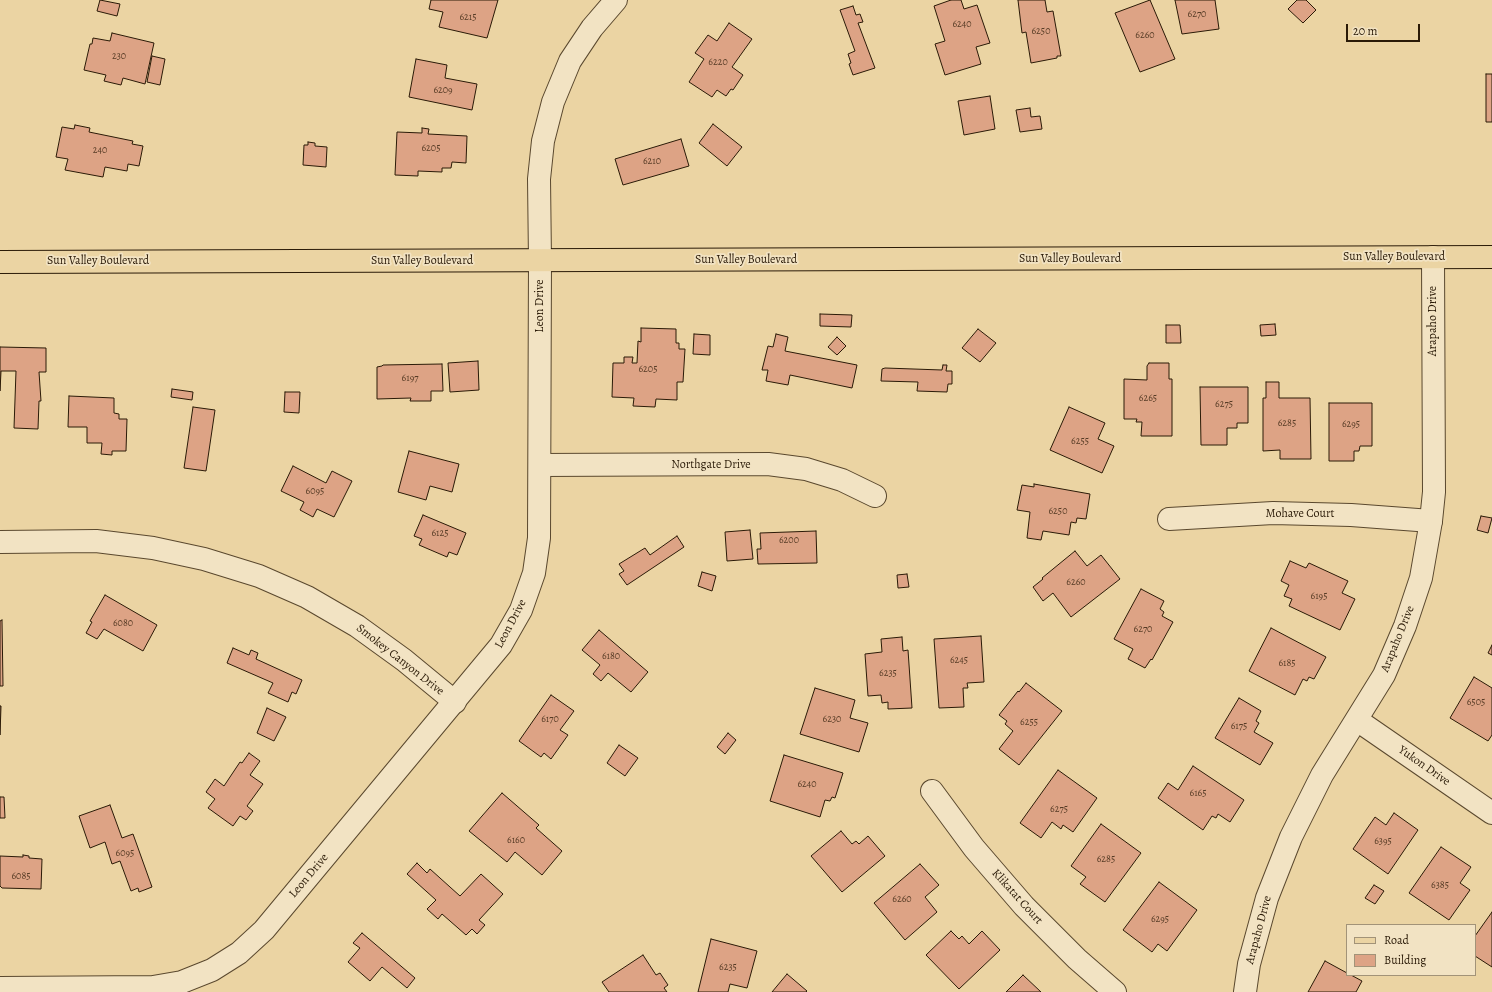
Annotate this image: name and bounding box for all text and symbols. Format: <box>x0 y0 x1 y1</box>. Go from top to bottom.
house number: 6270 <box>1188 9 1206 21</box>
house number: 6215 <box>459 12 477 24</box>
scale bar <box>1348 16 1422 42</box>
house number: 6240 <box>952 19 972 31</box>
text: 20 m <box>1353 23 1377 39</box>
house number: 6250 <box>1032 26 1050 38</box>
house number: 6260 <box>1135 30 1155 42</box>
house number: 230 <box>112 51 126 63</box>
house number: 6220 <box>708 57 728 69</box>
house number: 6209 <box>433 85 453 97</box>
house number: 6205 <box>422 143 440 155</box>
house number: 240 <box>93 145 107 157</box>
house number: 6210 <box>643 156 661 168</box>
street label: Sun Valley Boulevard <box>1343 250 1445 264</box>
street label: Sun Valley Boulevard <box>1019 252 1121 266</box>
street label: Sun Valley Boulevard <box>695 253 797 267</box>
street label: Sun Valley Boulevard <box>47 254 149 268</box>
street label: Sun Valley Boulevard <box>371 254 473 268</box>
street label: Leon Drive <box>533 279 547 333</box>
street label: Arapaho Drive <box>1426 286 1440 356</box>
house number: 6205 <box>639 364 657 376</box>
house number: 6197 <box>402 373 418 385</box>
house number: 6265 <box>1139 393 1157 405</box>
house number: 6275 <box>1215 399 1233 411</box>
house number: 6285 <box>1278 418 1296 430</box>
house number: 6295 <box>1342 419 1360 431</box>
house number: 6255 <box>1071 436 1089 448</box>
street label: Northgate Drive <box>671 458 751 472</box>
house number: 6095 <box>306 486 324 498</box>
house number: 6250 <box>1049 506 1067 518</box>
street label: Mohave Court <box>1266 507 1334 521</box>
house number: 6125 <box>431 528 449 540</box>
house number: 6200 <box>779 535 799 547</box>
house number: 6260 <box>1066 577 1086 589</box>
house number: 6195 <box>1311 591 1327 603</box>
street label: Leon Drive <box>492 597 530 651</box>
street label: Arapaho Drive <box>1378 604 1418 674</box>
house number: 6080 <box>113 618 133 630</box>
street label: Smokey Canyon Drive <box>353 621 447 699</box>
house number: 6270 <box>1134 624 1152 636</box>
house number: 6180 <box>602 651 620 663</box>
house number: 6245 <box>950 655 968 667</box>
house number: 6185 <box>1278 658 1296 670</box>
house number: 6235 <box>879 668 897 680</box>
house number: 6505 <box>1467 697 1485 709</box>
house number: 6170 <box>541 714 559 726</box>
house number: 6230 <box>823 714 841 726</box>
house number: 6255 <box>1020 717 1038 729</box>
house number: 6175 <box>1231 721 1247 733</box>
street label: Yukon Drive <box>1395 743 1453 789</box>
house number: 6240 <box>797 779 817 791</box>
house number: 6165 <box>1190 788 1206 800</box>
house number: 6275 <box>1050 804 1068 816</box>
house number: 6160 <box>507 835 525 847</box>
house number: 6395 <box>1374 836 1392 848</box>
house number: 6095 <box>116 848 134 860</box>
street label: Leon Drive <box>286 851 332 901</box>
house number: 6285 <box>1097 854 1115 866</box>
street label: Klikatat Court <box>988 866 1046 928</box>
house number: 6085 <box>11 871 31 883</box>
house number: 6385 <box>1431 880 1449 892</box>
house number: 6260 <box>892 894 912 906</box>
street label: Arapaho Drive <box>1243 894 1275 966</box>
house number: 6295 <box>1151 914 1169 926</box>
legend <box>1346 924 1476 976</box>
text: Road <box>1384 932 1409 948</box>
text: Building <box>1384 952 1426 968</box>
house number: 6235 <box>719 962 737 974</box>

